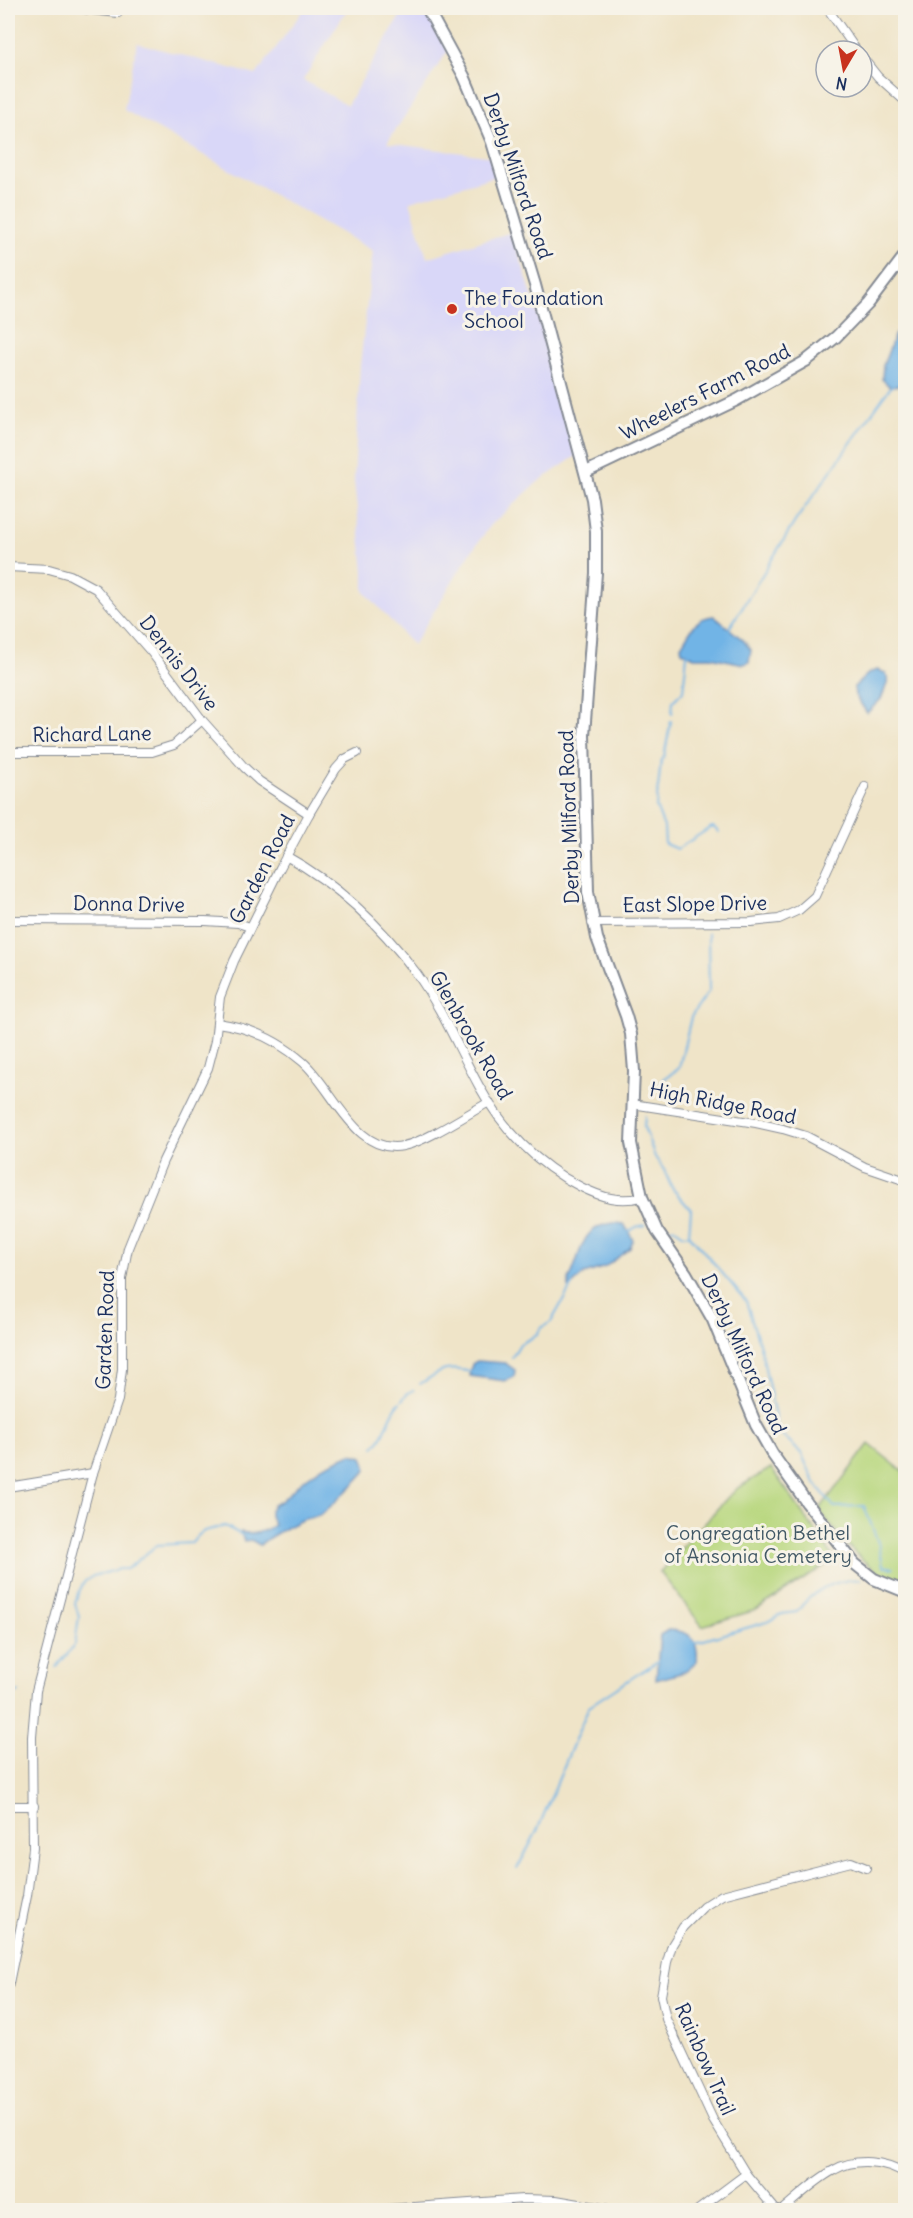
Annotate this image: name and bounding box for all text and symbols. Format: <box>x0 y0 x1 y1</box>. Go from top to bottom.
north arrow <box>814 39 874 99</box>
text: N <box>834 73 849 95</box>
street label: Derby Milford Road <box>478 89 559 263</box>
place label: The Foundation School <box>464 285 604 333</box>
marker: The Foundation School <box>445 302 459 316</box>
street label: Wheelers Farm Road <box>615 338 794 445</box>
street label: Dennis Drive <box>135 610 224 715</box>
street label: Richard Lane <box>32 720 152 747</box>
street label: Derby Milford Road <box>553 729 584 905</box>
street label: Garden Road <box>223 810 300 928</box>
street label: Donna Drive <box>73 890 185 917</box>
street label: East Slope Drive <box>623 890 767 917</box>
street label: Glenbrook Road <box>424 966 519 1104</box>
street label: High Ridge Road <box>648 1076 799 1129</box>
street label: Garden Road <box>90 1270 119 1390</box>
street label: Derby Milford Road <box>696 1270 793 1438</box>
park label: Congregation Bethel of Ansonia Cemetery <box>664 1520 852 1568</box>
street label: Rainbow Trail <box>670 1999 741 2119</box>

